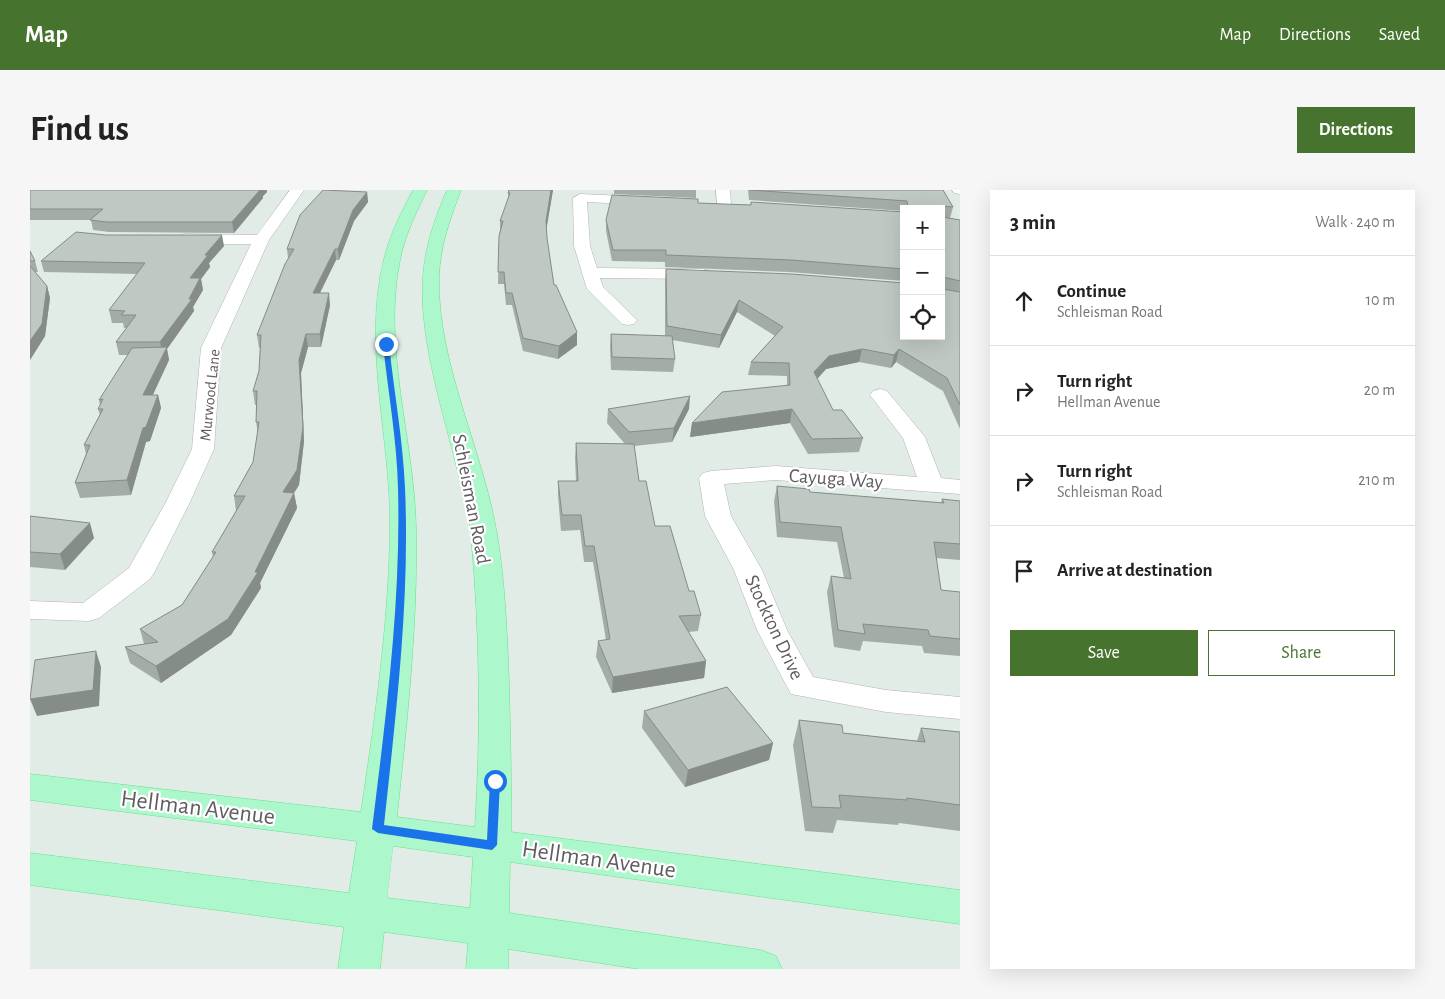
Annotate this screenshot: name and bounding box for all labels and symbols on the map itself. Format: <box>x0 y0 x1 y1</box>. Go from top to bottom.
route end <box>375 333 398 356</box>
street label: Murwood Lane <box>197 348 223 442</box>
street label: Schleisman Road <box>449 433 493 566</box>
street label: Cayuga Way <box>788 466 884 492</box>
street label: Stockton Drive <box>741 572 807 683</box>
route start <box>484 770 507 793</box>
street label: Hellman Avenue <box>119 787 276 829</box>
street label: Hellman Avenue <box>520 837 677 883</box>

